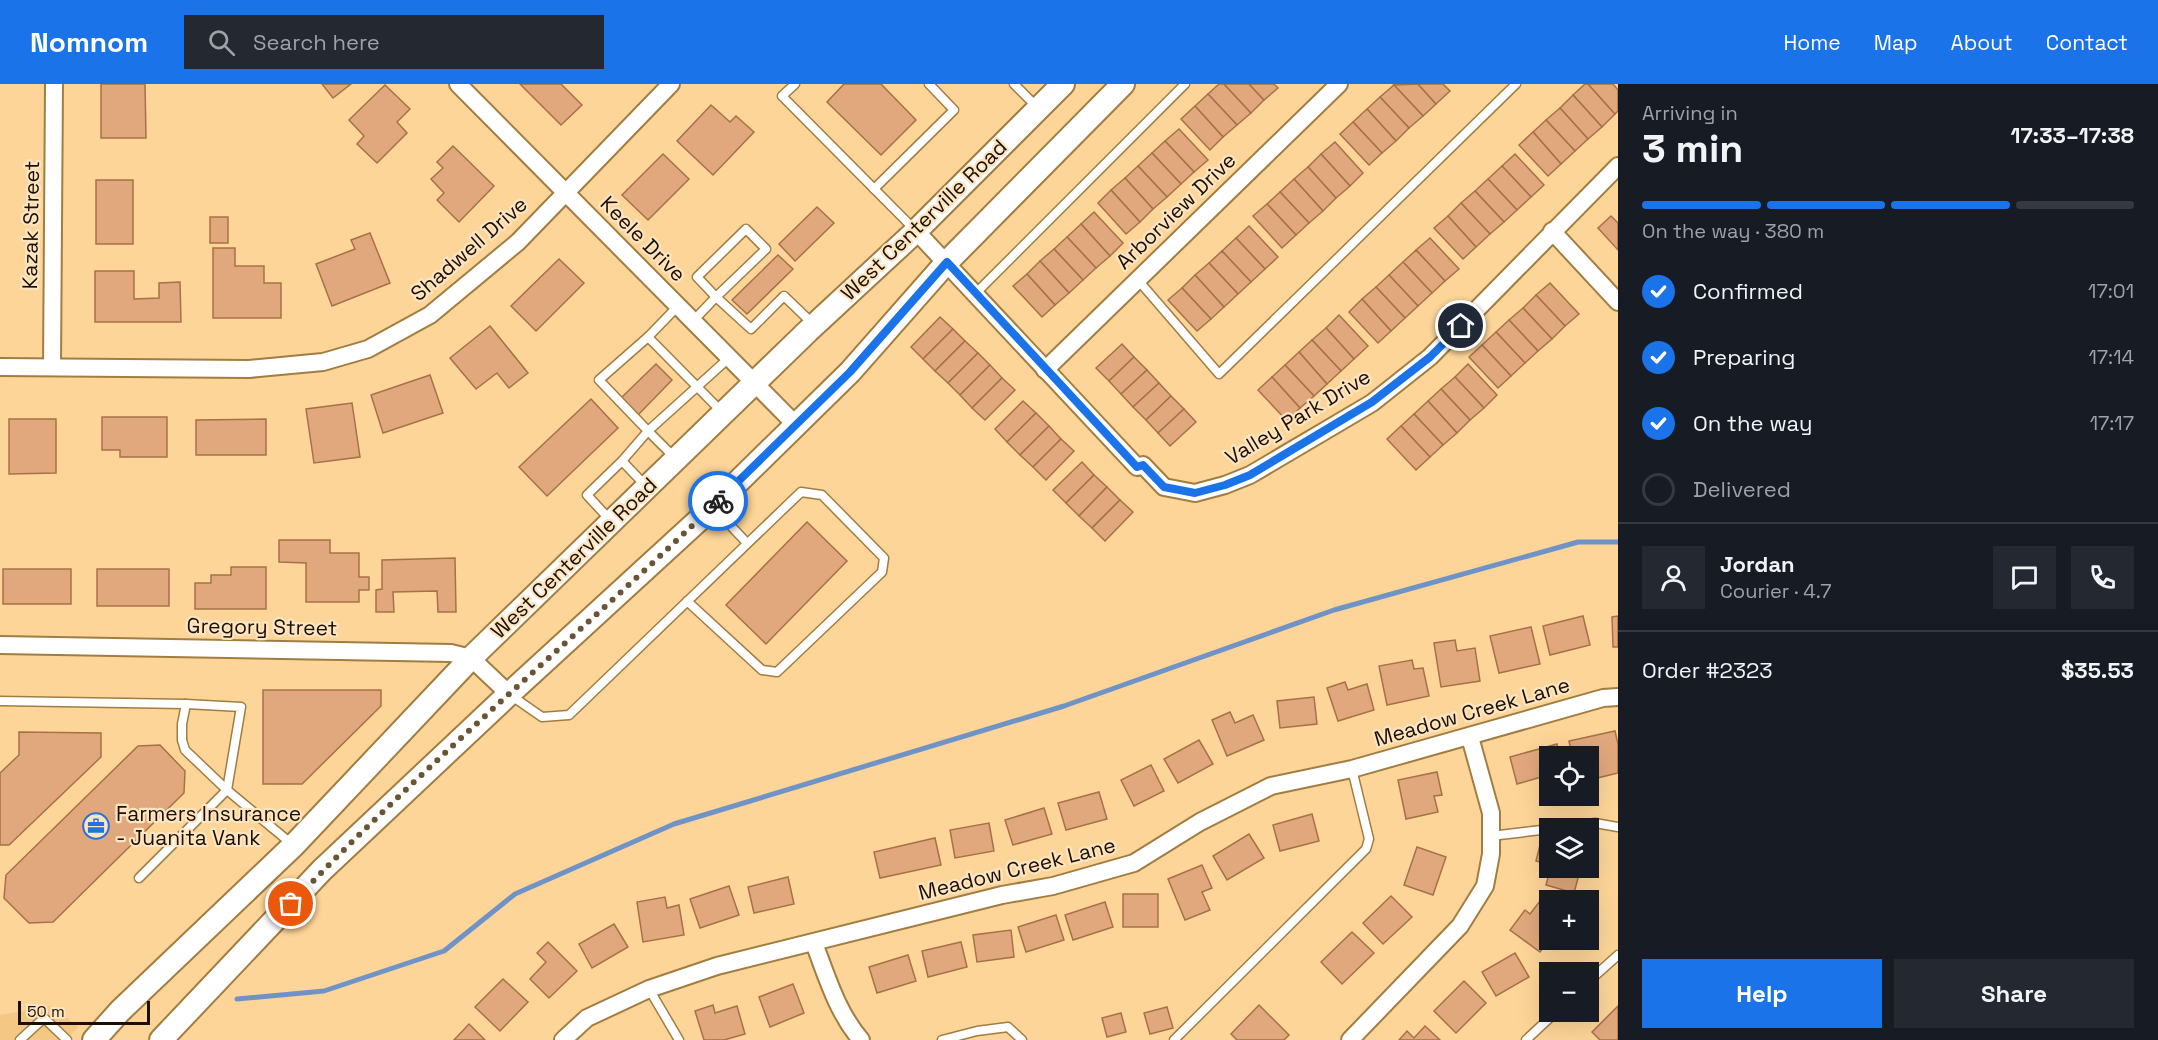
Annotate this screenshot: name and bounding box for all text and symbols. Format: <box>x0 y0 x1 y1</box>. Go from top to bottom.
search box <box>184 15 604 69</box>
text: Nomnom <box>30 24 148 60</box>
icon: search <box>205 26 238 59</box>
text: Search here <box>253 28 380 56</box>
text: Home <box>1783 29 1841 56</box>
text: Map <box>1874 29 1918 56</box>
text: About <box>1951 29 2013 56</box>
text: Contact <box>2046 29 2128 56</box>
text: Arriving in <box>1642 100 1738 126</box>
text: 17:33–17:38 <box>2010 121 2134 149</box>
text: 3 min <box>1642 124 1743 173</box>
street label: West Centerville Road <box>835 133 1012 306</box>
street label: Arborview Drive <box>1110 146 1241 275</box>
street label: Kazak Street <box>16 160 45 290</box>
street label: Keele Drive <box>595 190 692 287</box>
street label: Shadwell Drive <box>405 191 533 307</box>
text: On the way · 380 m <box>1642 218 1824 244</box>
icon: check <box>1642 275 1675 308</box>
text: Confirmed <box>1693 277 1803 305</box>
text: 17:01 <box>2088 278 2134 304</box>
pin <box>1435 300 1486 351</box>
icon: home <box>1444 309 1477 342</box>
icon: check <box>1642 341 1675 374</box>
text: Preparing <box>1693 343 1795 371</box>
text: 17:14 <box>2088 344 2134 370</box>
street label: Valley Park Drive <box>1220 363 1375 471</box>
icon: check <box>1642 407 1675 440</box>
text: On the way <box>1693 409 1812 437</box>
text: 17:17 <box>2090 410 2134 436</box>
street label: West Centerville Road <box>485 471 662 644</box>
courier <box>688 471 748 531</box>
text: Delivered <box>1693 475 1791 503</box>
icon: bike <box>702 485 735 518</box>
button: person <box>1642 546 1705 609</box>
button: chat <box>1993 546 2056 609</box>
button: phone <box>2071 546 2134 609</box>
text: Jordan <box>1720 550 1795 578</box>
text: Courier · 4.7 <box>1720 578 1831 604</box>
street label: Gregory Street <box>186 612 338 641</box>
text: Order #2323 <box>1642 656 1773 684</box>
text: $35.53 <box>2061 656 2134 684</box>
street label: Meadow Creek Lane <box>1371 671 1573 752</box>
map controls <box>1539 746 1599 1022</box>
button: locate <box>1539 746 1599 806</box>
place label: Farmers Insurance - Juanita Vank <box>116 800 301 851</box>
office icon: Farmers Insurance - Juanita Vank <box>81 811 111 841</box>
button: layers <box>1539 818 1599 878</box>
street label: Meadow Creek Lane <box>915 831 1118 906</box>
pin <box>265 878 316 929</box>
icon: bag <box>274 887 307 920</box>
button: + <box>1539 890 1599 950</box>
button: Help <box>1642 959 1882 1028</box>
button: Share <box>1894 959 2134 1028</box>
button: − <box>1539 962 1599 1022</box>
scale bar <box>18 998 150 1026</box>
text: 50 m <box>27 1001 65 1022</box>

